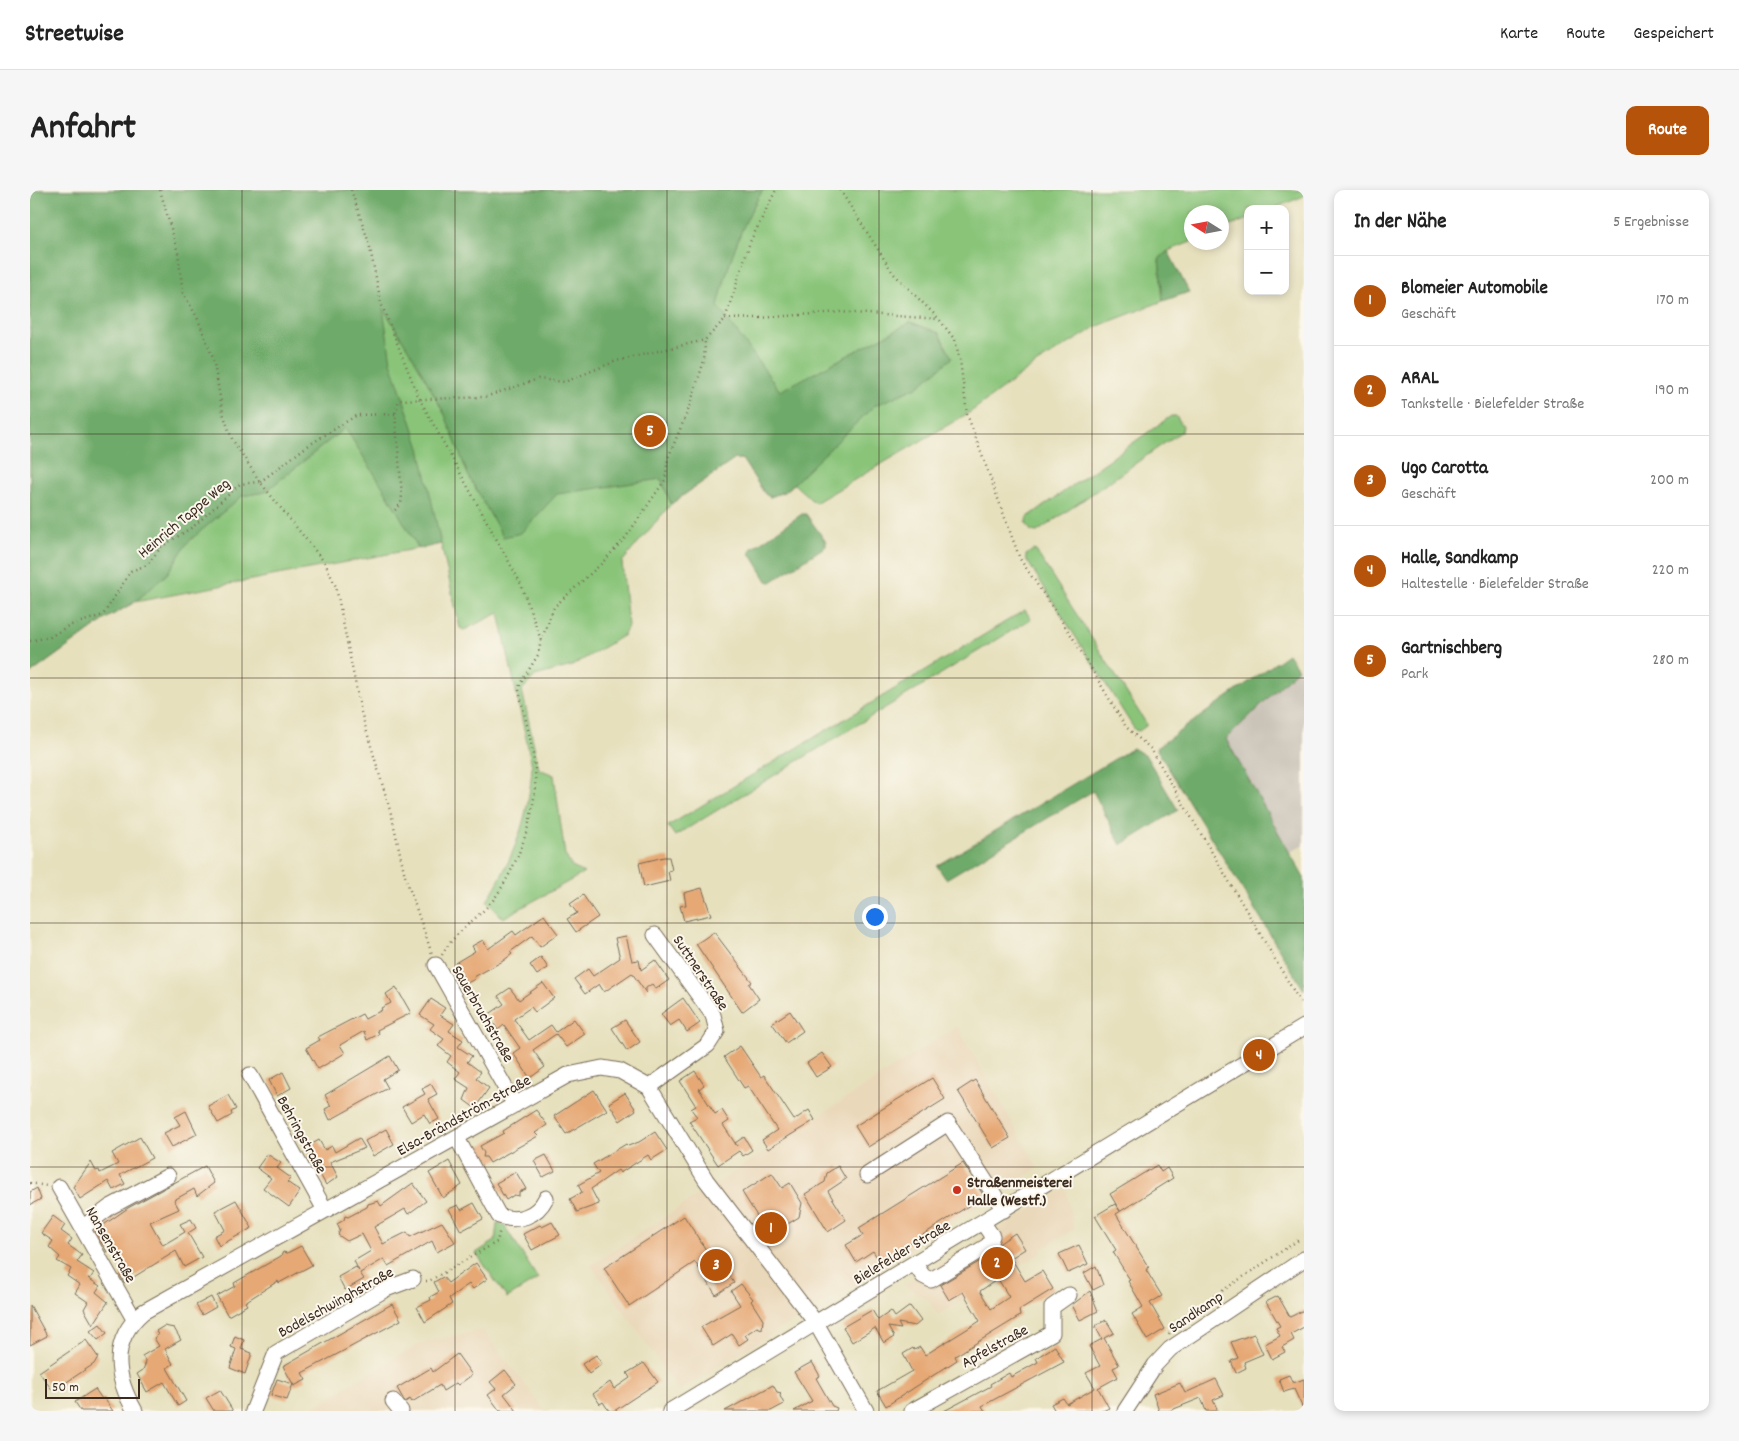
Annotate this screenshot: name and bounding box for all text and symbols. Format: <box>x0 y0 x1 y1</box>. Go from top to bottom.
text: Streetwise <box>25 18 124 52</box>
text: Karte <box>1500 22 1538 47</box>
text: Route <box>1566 22 1605 47</box>
text: Gespeichert <box>1633 22 1714 47</box>
text: Anfahrt <box>30 105 136 155</box>
button: Route <box>1626 106 1709 155</box>
north arrow <box>1184 205 1229 250</box>
map controls <box>1244 205 1289 295</box>
button: + <box>1244 205 1289 250</box>
text: In der Nähe <box>1354 208 1446 238</box>
text: 5 Ergebnisse <box>1613 211 1689 234</box>
button: − <box>1244 250 1289 295</box>
text: Blomeier Automobile <box>1401 276 1548 303</box>
text: 1 <box>1368 289 1372 312</box>
text: 170 m <box>1656 289 1689 312</box>
text: Geschäft <box>1401 303 1456 326</box>
text: ARAL <box>1401 366 1439 393</box>
text: 2 <box>1367 379 1374 402</box>
text: 190 m <box>1655 379 1689 402</box>
text: Tankstelle · Bielefelder Straße <box>1401 393 1584 416</box>
pin: 5 <box>634 412 666 450</box>
text: Ugo Carotta <box>1401 456 1488 483</box>
text: 3 <box>1366 469 1374 492</box>
text: 200 m <box>1650 469 1689 492</box>
street label: Heinrich Tappe Weg <box>133 473 236 565</box>
text: Geschäft <box>1401 483 1456 506</box>
text: Halle, Sandkamp <box>1401 546 1519 573</box>
text: 4 <box>1367 559 1373 582</box>
text: 220 m <box>1652 559 1689 582</box>
text: Haltestelle · Bielefelder Straße <box>1401 573 1589 596</box>
text: Gartnischberg <box>1401 636 1502 663</box>
text: 5 <box>1366 649 1374 672</box>
text: 280 m <box>1652 649 1689 672</box>
text: Park <box>1401 663 1428 686</box>
your location <box>862 904 888 930</box>
street label: Suttnerstraße <box>666 931 734 1016</box>
street label: Sauerbruchstraße <box>445 961 519 1067</box>
pin: 4 <box>1243 1036 1275 1074</box>
street label: Elsa-Brändström-Straße <box>393 1070 536 1163</box>
street label: Behringstraße <box>270 1092 332 1178</box>
place label: Straßenmeisterei Halle (Westf.) <box>967 1172 1072 1213</box>
marker: Straßenmeisterei Halle (Westf.) <box>951 1184 963 1196</box>
street label: Nansenstraße <box>79 1203 141 1288</box>
pin: 1 <box>755 1209 787 1247</box>
street label: Bielefelder Straße <box>849 1215 955 1291</box>
pin: 2 <box>981 1244 1013 1282</box>
pin: 3 <box>700 1246 732 1284</box>
street label: Bodelschwinghstraße <box>274 1262 398 1345</box>
street label: Sandkamp <box>1164 1286 1228 1340</box>
street label: Apfelstraße <box>958 1319 1033 1375</box>
scale bar <box>45 1376 140 1399</box>
text: 50 m <box>52 1378 79 1398</box>

